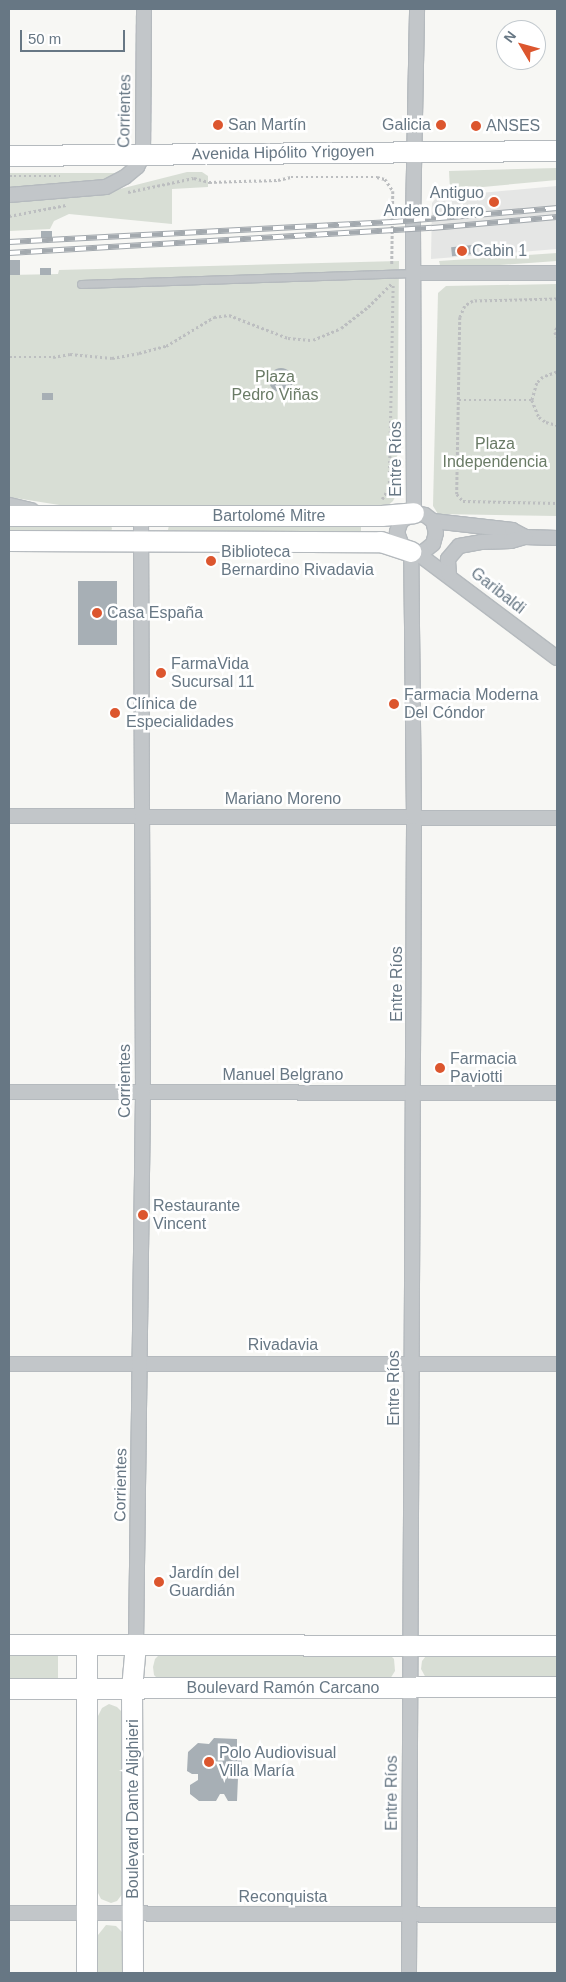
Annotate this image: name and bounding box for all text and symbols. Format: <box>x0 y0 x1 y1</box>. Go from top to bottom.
scale bar <box>22 20 128 52</box>
north arrow <box>496 20 546 70</box>
text: N <box>500 28 519 45</box>
text: 50 m <box>28 30 61 47</box>
street label: Corrientes <box>115 74 135 148</box>
place label: San Martín <box>228 115 306 135</box>
place label: Galicia <box>382 115 431 135</box>
place label: ANSES <box>486 116 540 136</box>
marker: San Martín <box>212 119 224 131</box>
marker: Galicia <box>435 119 447 131</box>
marker: ANSES <box>470 120 482 132</box>
street label: Avenida Hipólito Yrigoyen <box>191 142 375 164</box>
place label: Antiguo Anden Obrero <box>383 183 484 221</box>
marker: Antiguo Anden Obrero <box>488 196 500 208</box>
place label: Cabin 1 <box>472 241 527 261</box>
marker: Cabin 1 <box>456 245 468 257</box>
park label: Plaza Pedro Viñas <box>232 367 318 405</box>
street label: Entre Ríos <box>386 421 406 497</box>
park label: Plaza Independencia <box>443 434 547 472</box>
street label: Bartolomé Mitre <box>213 506 325 526</box>
place label: Biblioteca Bernardino Rivadavia <box>221 542 374 580</box>
marker: Biblioteca Bernardino Rivadavia <box>205 555 217 567</box>
street label: Garibaldi <box>467 564 529 618</box>
place label: Casa España <box>107 603 203 623</box>
marker: Casa España <box>91 607 103 619</box>
place label: FarmaVida Sucursal 11 <box>171 654 254 692</box>
marker: FarmaVida Sucursal 11 <box>155 667 167 679</box>
place label: Farmacia Moderna Del Cóndor <box>404 685 538 723</box>
place label: Clínica de Especialidades <box>126 694 234 732</box>
marker: Farmacia Moderna Del Cóndor <box>388 698 400 710</box>
marker: Clínica de Especialidades <box>108 706 122 720</box>
street label: Mariano Moreno <box>225 789 341 809</box>
street label: Entre Ríos <box>387 946 407 1022</box>
street label: Corrientes <box>115 1044 135 1118</box>
place label: Farmacia Paviotti <box>450 1049 517 1087</box>
marker: Farmacia Paviotti <box>434 1062 446 1074</box>
street label: Manuel Belgrano <box>223 1065 343 1085</box>
place label: Restaurante Vincent <box>153 1196 240 1234</box>
marker: Restaurante Vincent <box>137 1209 149 1221</box>
street label: Rivadavia <box>248 1335 318 1355</box>
street label: Entre Ríos <box>384 1350 404 1426</box>
street label: Corrientes <box>111 1448 131 1522</box>
place label: Jardín del Guardián <box>169 1563 239 1601</box>
marker: Jardín del Guardián <box>153 1576 165 1588</box>
street label: Boulevard Ramón Carcano <box>187 1678 379 1698</box>
street label: Boulevard Dante Alighieri <box>123 1719 143 1899</box>
place label: Polo Audiovisual Villa María <box>219 1743 337 1781</box>
street label: Entre Ríos <box>382 1755 402 1831</box>
marker: Polo Audiovisual Villa María <box>203 1756 215 1768</box>
street label: Reconquista <box>239 1887 327 1907</box>

